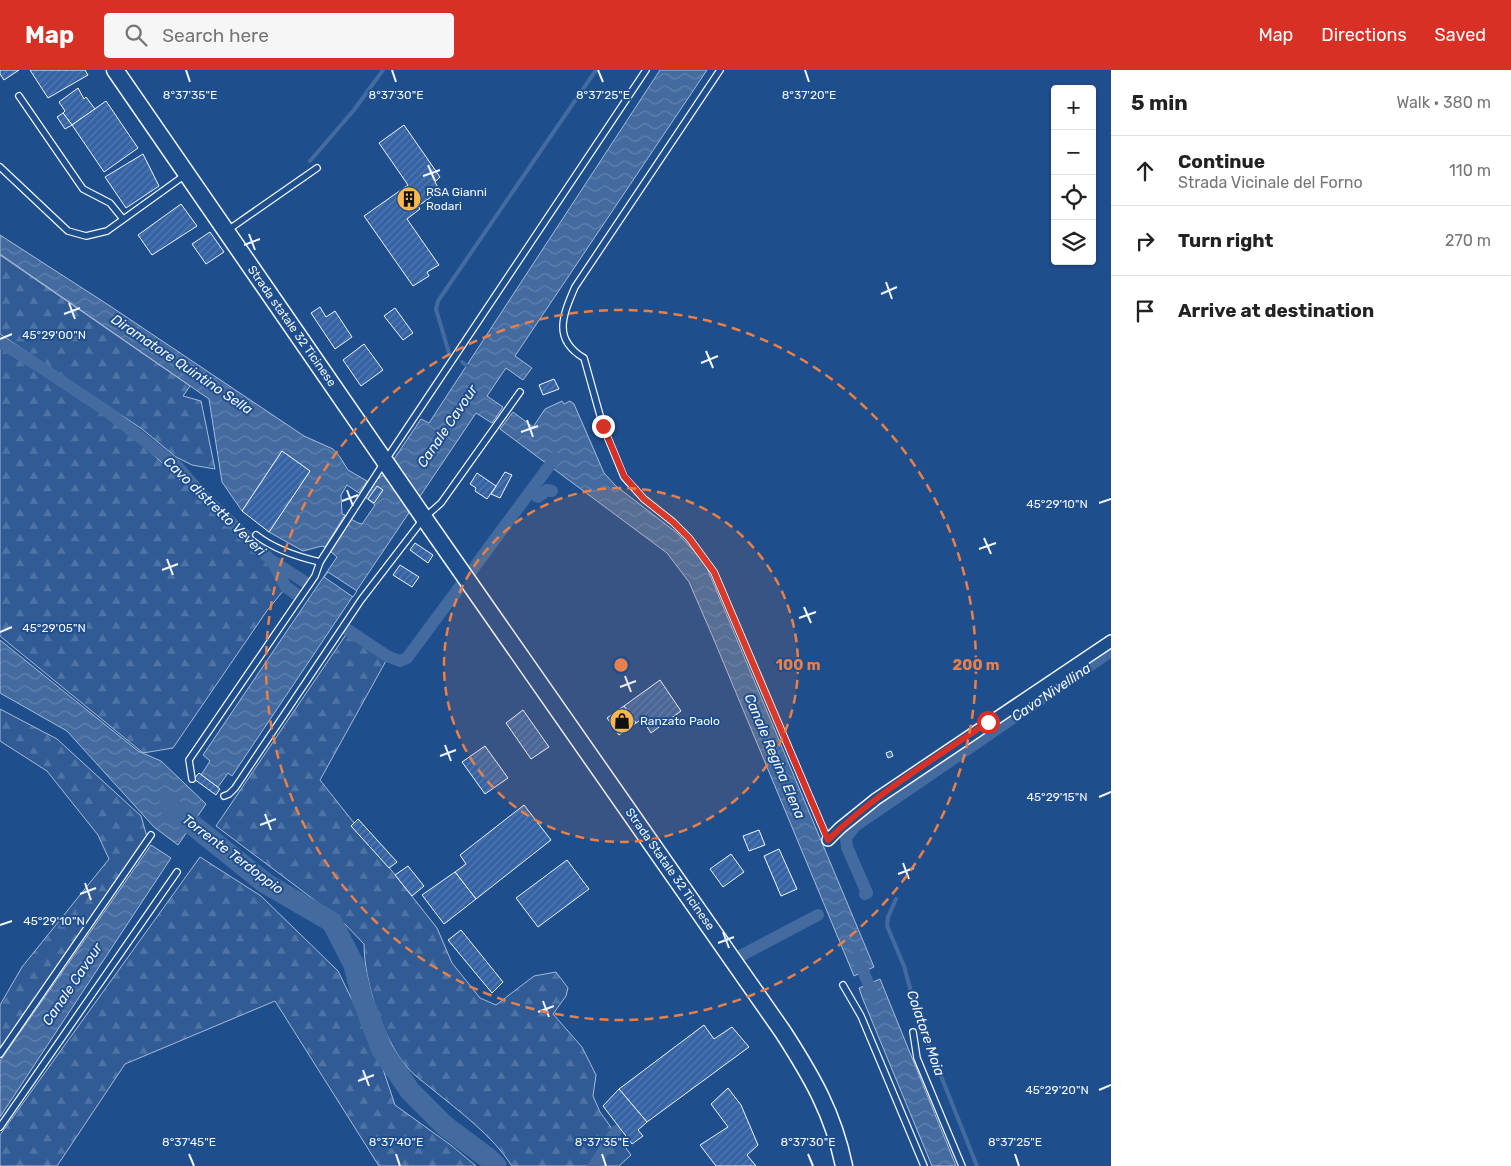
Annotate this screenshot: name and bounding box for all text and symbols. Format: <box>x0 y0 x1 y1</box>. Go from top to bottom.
search box <box>104 13 454 58</box>
text: Map <box>25 21 74 49</box>
icon: search <box>122 21 150 49</box>
text: Search here <box>162 24 269 47</box>
text: Map <box>1258 24 1293 46</box>
text: Directions <box>1321 24 1407 46</box>
text: Saved <box>1435 24 1486 46</box>
map controls <box>1051 85 1096 265</box>
button: + <box>1051 85 1096 130</box>
text: 8°37'35"E <box>163 88 217 102</box>
text: 8°37'30"E <box>369 88 423 102</box>
text: 8°37'25"E <box>576 88 630 102</box>
text: 8°37'20"E <box>782 88 836 102</box>
text: 5 min <box>1131 90 1188 115</box>
text: Walk · 380 m <box>1397 93 1491 112</box>
button: − <box>1051 130 1096 175</box>
text: Continue <box>1178 150 1265 173</box>
icon: ahead <box>1131 157 1159 185</box>
text: 110 m <box>1449 161 1491 180</box>
text: Strada Vicinale del Forno <box>1178 173 1363 192</box>
button: locate <box>1051 175 1096 220</box>
place label: RSA Gianni Rodari <box>426 185 487 213</box>
building icon: RSA Gianni Rodari <box>396 186 422 212</box>
button: layers <box>1051 220 1096 265</box>
icon: right <box>1131 227 1159 255</box>
text: Turn right <box>1178 229 1273 252</box>
text: 270 m <box>1445 231 1491 250</box>
street label: Strada statale 32 Ticinese <box>245 263 339 389</box>
icon: arrive <box>1131 297 1159 325</box>
text: Arrive at destination <box>1178 299 1374 322</box>
water label: Diramatore Quintino Sella <box>108 311 256 418</box>
text: 45°29'00"N <box>22 328 86 342</box>
water label: Canale Cavour <box>414 381 482 471</box>
route end <box>592 415 615 438</box>
water label: Cavo distretto Veveri <box>160 453 270 560</box>
text: 45°29'10"N <box>1026 497 1088 511</box>
text: 45°29'05"N <box>22 621 86 635</box>
centre of rings <box>612 656 630 674</box>
text: 100 m <box>776 656 820 674</box>
text: 200 m <box>952 656 1000 674</box>
water label: Cavo Nivellina <box>1008 660 1094 725</box>
water label: Canale Regina Elena <box>741 691 809 821</box>
shop icon: Ranzato Paolo <box>609 708 635 734</box>
route start <box>977 711 1000 734</box>
place label: Ranzato Paolo <box>640 714 720 728</box>
text: 45°29'15"N <box>1026 790 1088 804</box>
street label: Strada Statale 32 Ticinese <box>622 805 718 933</box>
water label: Torrente Terdoppio <box>179 811 287 898</box>
text: 45°29'10"N <box>23 914 85 928</box>
water label: Canale Cavour <box>39 939 107 1029</box>
water label: Colatore Moia <box>903 988 948 1078</box>
text: 45°29'20"N <box>1025 1083 1089 1097</box>
text: 8°37'45"E <box>162 1135 216 1149</box>
text: 8°37'40"E <box>369 1135 423 1149</box>
text: 8°37'35"E <box>575 1135 629 1149</box>
text: 8°37'30"E <box>781 1135 835 1149</box>
text: 8°37'25"E <box>988 1135 1042 1149</box>

